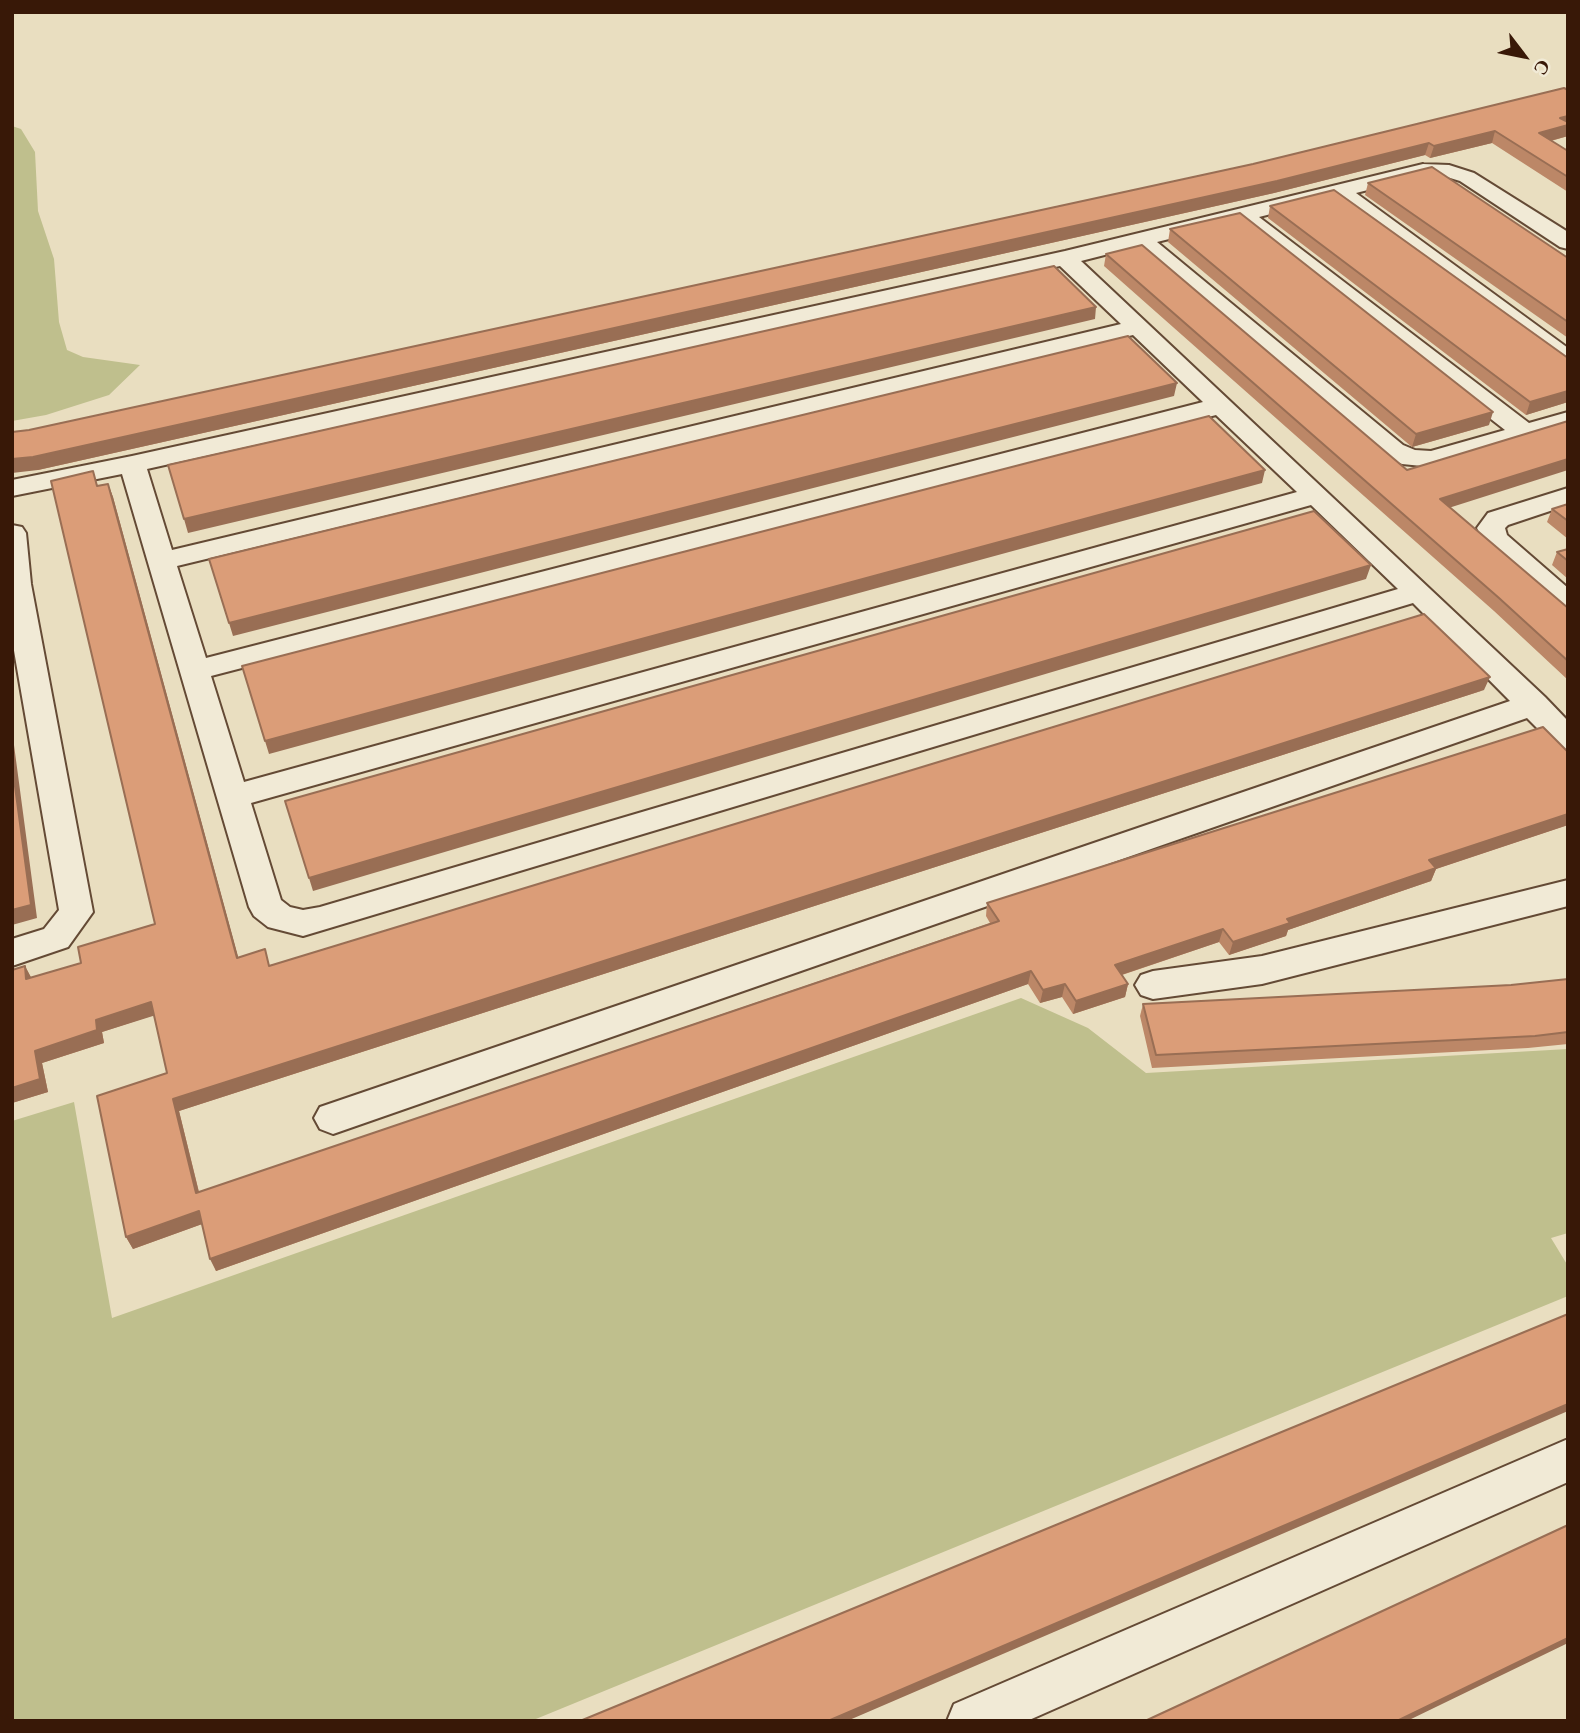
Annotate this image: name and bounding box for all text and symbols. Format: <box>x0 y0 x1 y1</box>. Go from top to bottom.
north arrow <box>1489 21 1559 91</box>
text: С <box>1528 55 1556 80</box>

